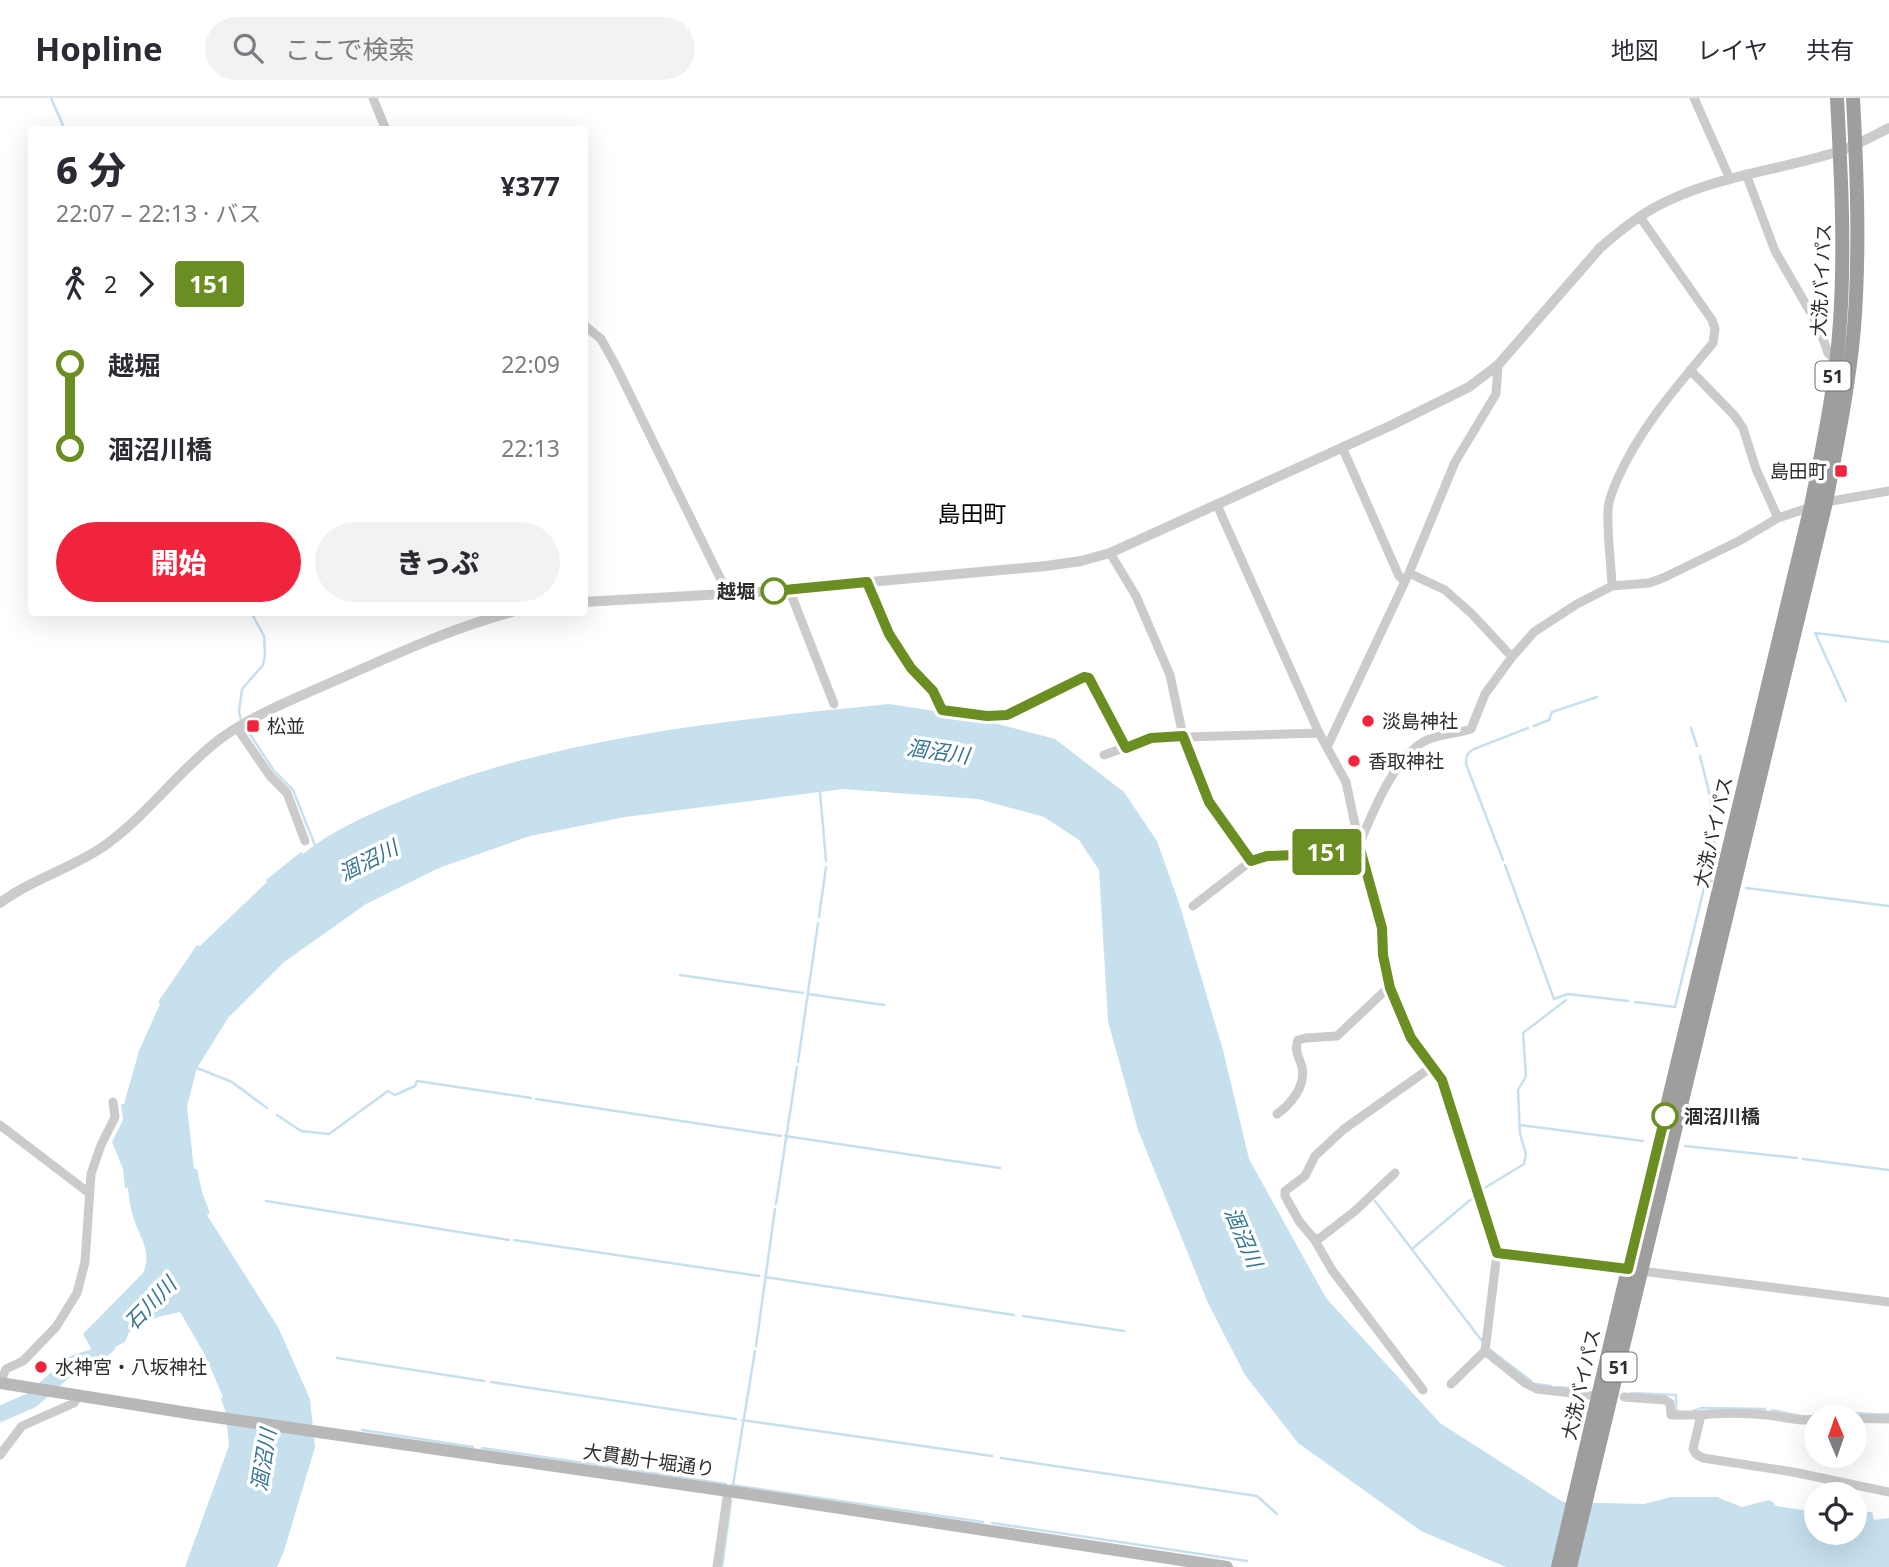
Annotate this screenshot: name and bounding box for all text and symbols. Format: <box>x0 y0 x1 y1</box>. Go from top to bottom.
search box <box>205 17 695 80</box>
text: Hopline <box>35 26 163 71</box>
icon: search <box>229 29 267 67</box>
text: ここで検索 <box>285 31 415 67</box>
text: 地図 <box>1611 33 1659 66</box>
text: レイヤ <box>1697 33 1768 66</box>
text: 共有 <box>1806 33 1854 66</box>
text: 6 分 <box>56 143 126 195</box>
text: ¥377 <box>501 168 560 204</box>
text: 22:07 – 22:13 · バス <box>56 197 261 229</box>
street label: 大洗バイパス <box>1805 223 1837 337</box>
icon: walk <box>56 265 94 303</box>
icon: forward <box>127 265 165 303</box>
text: 151 <box>189 267 230 300</box>
text: 2 <box>104 268 117 300</box>
text: 越堀 <box>108 347 160 383</box>
text: 22:09 <box>501 348 560 380</box>
road number: 51 <box>1815 362 1850 390</box>
text: 涸沼川橋 <box>108 431 212 467</box>
text: 22:13 <box>501 432 560 464</box>
place label: 島田町 <box>1770 458 1827 484</box>
marker: 島田町 <box>1833 463 1849 479</box>
district label: 島田町 <box>938 497 1007 529</box>
button: 開始 <box>56 522 301 602</box>
button: きっぷ <box>315 522 560 602</box>
place label: 越堀 <box>717 578 755 604</box>
marker: 越堀 <box>761 578 787 604</box>
place label: 淡島神社 <box>1382 708 1458 734</box>
place label: 松並 <box>267 713 305 739</box>
marker: 淡島神社 <box>1360 713 1376 729</box>
marker: 松並 <box>245 718 261 734</box>
water label: 涸沼川 <box>905 733 973 770</box>
place label: 香取神社 <box>1368 748 1444 774</box>
marker: 香取神社 <box>1346 753 1362 769</box>
street label: 大洗バイパス <box>1688 774 1738 890</box>
line badge: 151 <box>1287 829 1367 875</box>
water label: 涸沼川 <box>334 832 404 887</box>
text: 151 <box>1306 835 1348 868</box>
marker: 涸沼川橋 <box>1652 1103 1678 1129</box>
place label: 涸沼川橋 <box>1684 1103 1760 1129</box>
water label: 涸沼川 <box>1219 1203 1270 1273</box>
water label: 石川川 <box>118 1269 183 1335</box>
street label: 大洗バイパス <box>1556 1326 1606 1442</box>
road number: 51 <box>1602 1352 1636 1382</box>
place label: 水神宮・八坂神社 <box>55 1354 207 1380</box>
marker: 水神宮・八坂神社 <box>33 1359 49 1375</box>
north arrow <box>1804 1405 1867 1468</box>
map controls <box>1804 1405 1867 1545</box>
water label: 涸沼川 <box>244 1425 282 1493</box>
street label: 大貫勘十堀通り <box>581 1438 717 1482</box>
button: locate <box>1804 1482 1867 1545</box>

